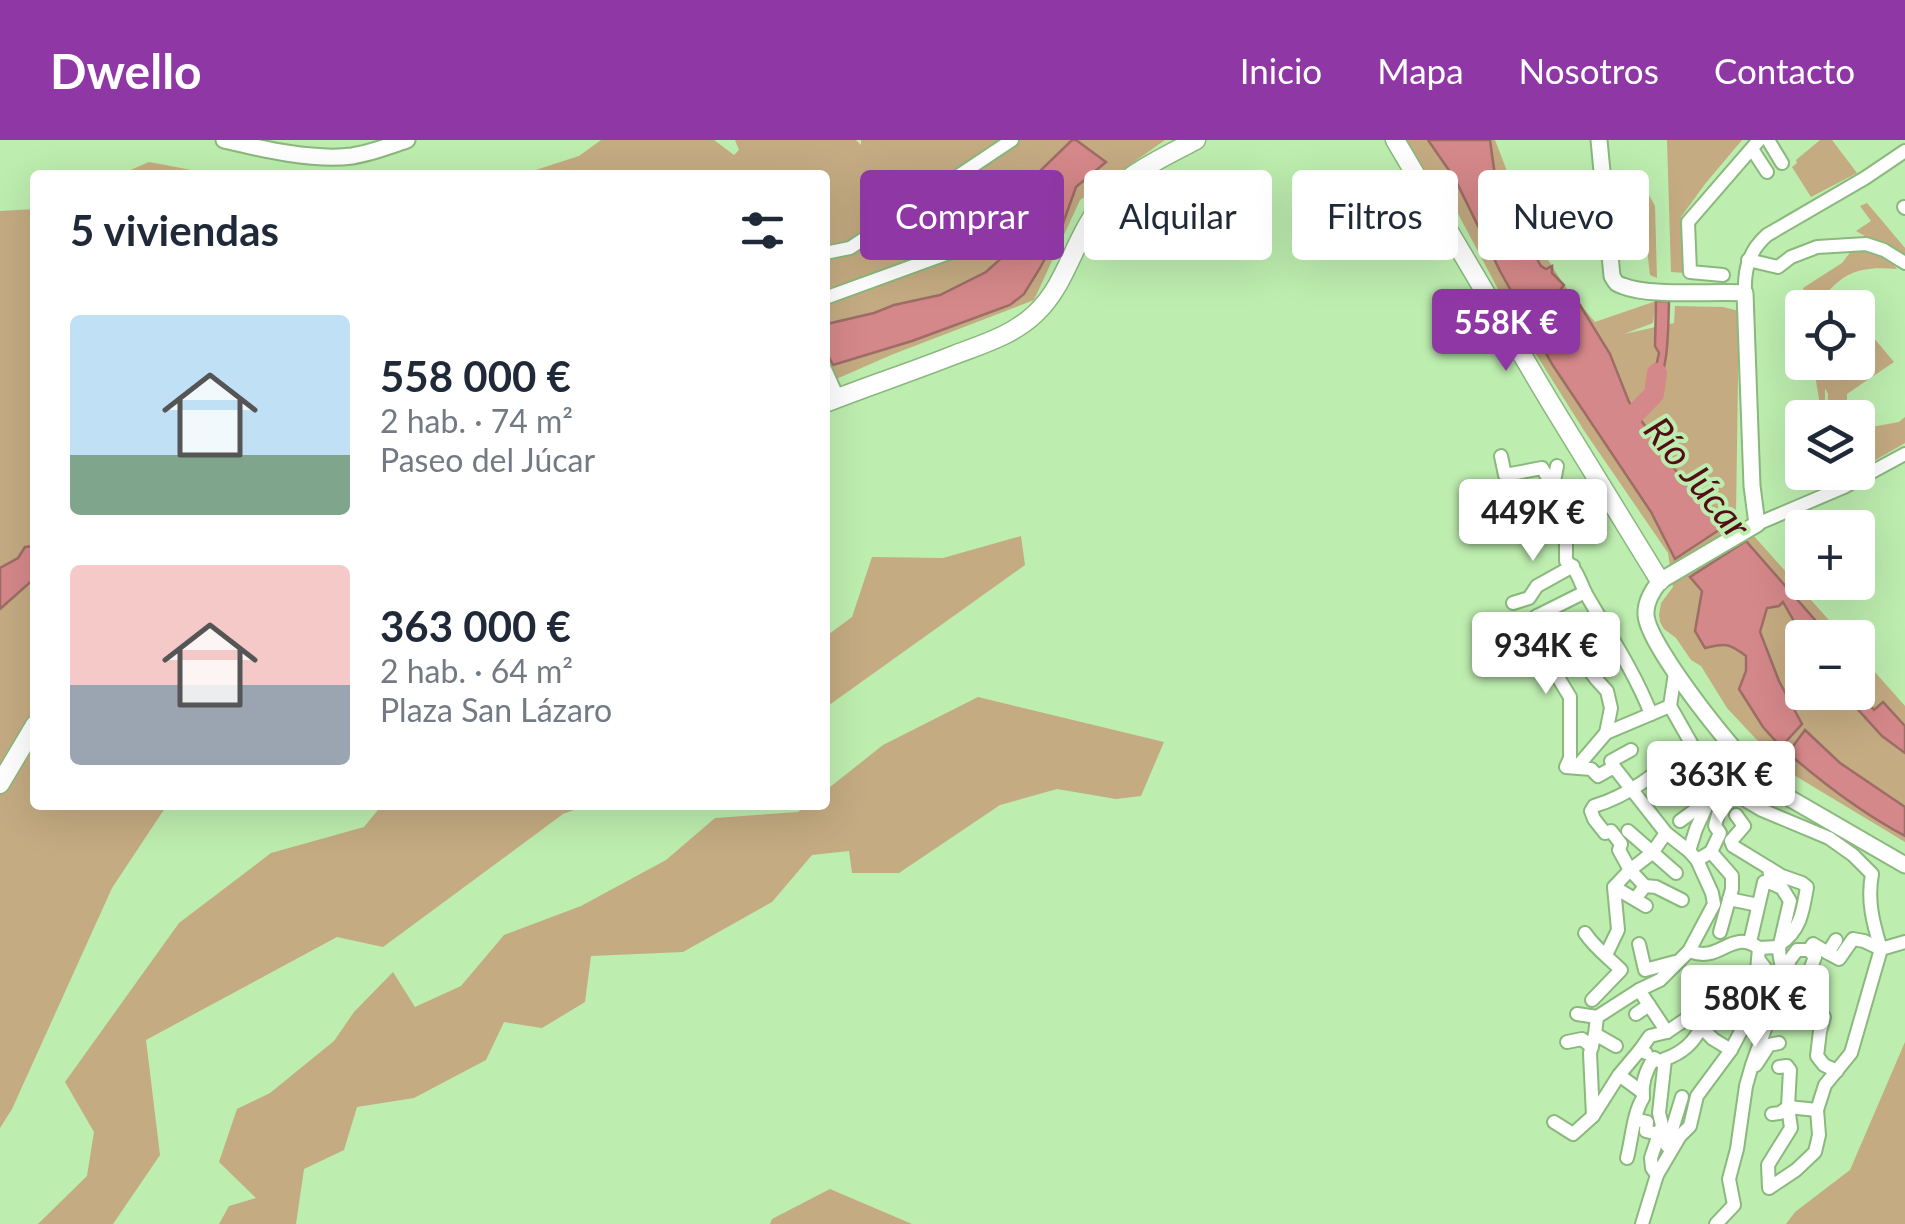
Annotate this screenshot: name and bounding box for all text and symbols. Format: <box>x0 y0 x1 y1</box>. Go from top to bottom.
text: Dwello <box>50 42 202 99</box>
text: Inicio <box>1240 49 1322 91</box>
text: Mapa <box>1377 49 1464 91</box>
text: Nosotros <box>1519 49 1659 91</box>
text: Contacto <box>1714 49 1855 91</box>
chip: Comprar <box>860 170 1064 260</box>
chip: Alquilar <box>1084 170 1272 260</box>
chip: Filtros <box>1292 170 1458 260</box>
chip: Nuevo <box>1478 170 1649 260</box>
icon: filters <box>735 203 790 258</box>
text: 5 viviendas <box>70 205 279 255</box>
pin: 558K € <box>1425 289 1587 374</box>
map controls <box>1785 290 1875 710</box>
button: locate <box>1785 290 1875 380</box>
text: 558K € <box>1454 302 1558 341</box>
text: 558 000 € <box>380 351 571 401</box>
icon: home <box>150 355 270 475</box>
button: layers <box>1785 400 1875 490</box>
text: 2 hab. · 74 m² <box>380 401 573 440</box>
water label: Río Júcar <box>1636 407 1762 547</box>
text: Paseo del Júcar <box>380 440 595 479</box>
pin: 449K € <box>1452 479 1614 564</box>
text: 449K € <box>1481 492 1585 531</box>
button: + <box>1785 510 1875 600</box>
text: 363 000 € <box>380 601 571 651</box>
icon: home <box>150 605 270 725</box>
pin: 934K € <box>1465 612 1627 697</box>
button: − <box>1785 620 1875 710</box>
text: 934K € <box>1494 625 1598 664</box>
text: 2 hab. · 64 m² <box>380 651 573 690</box>
text: Plaza San Lázaro <box>380 690 612 729</box>
pin: 363K € <box>1640 741 1802 826</box>
text: 363K € <box>1669 754 1773 793</box>
pin: 580K € <box>1674 965 1836 1050</box>
text: 580K € <box>1703 978 1807 1017</box>

